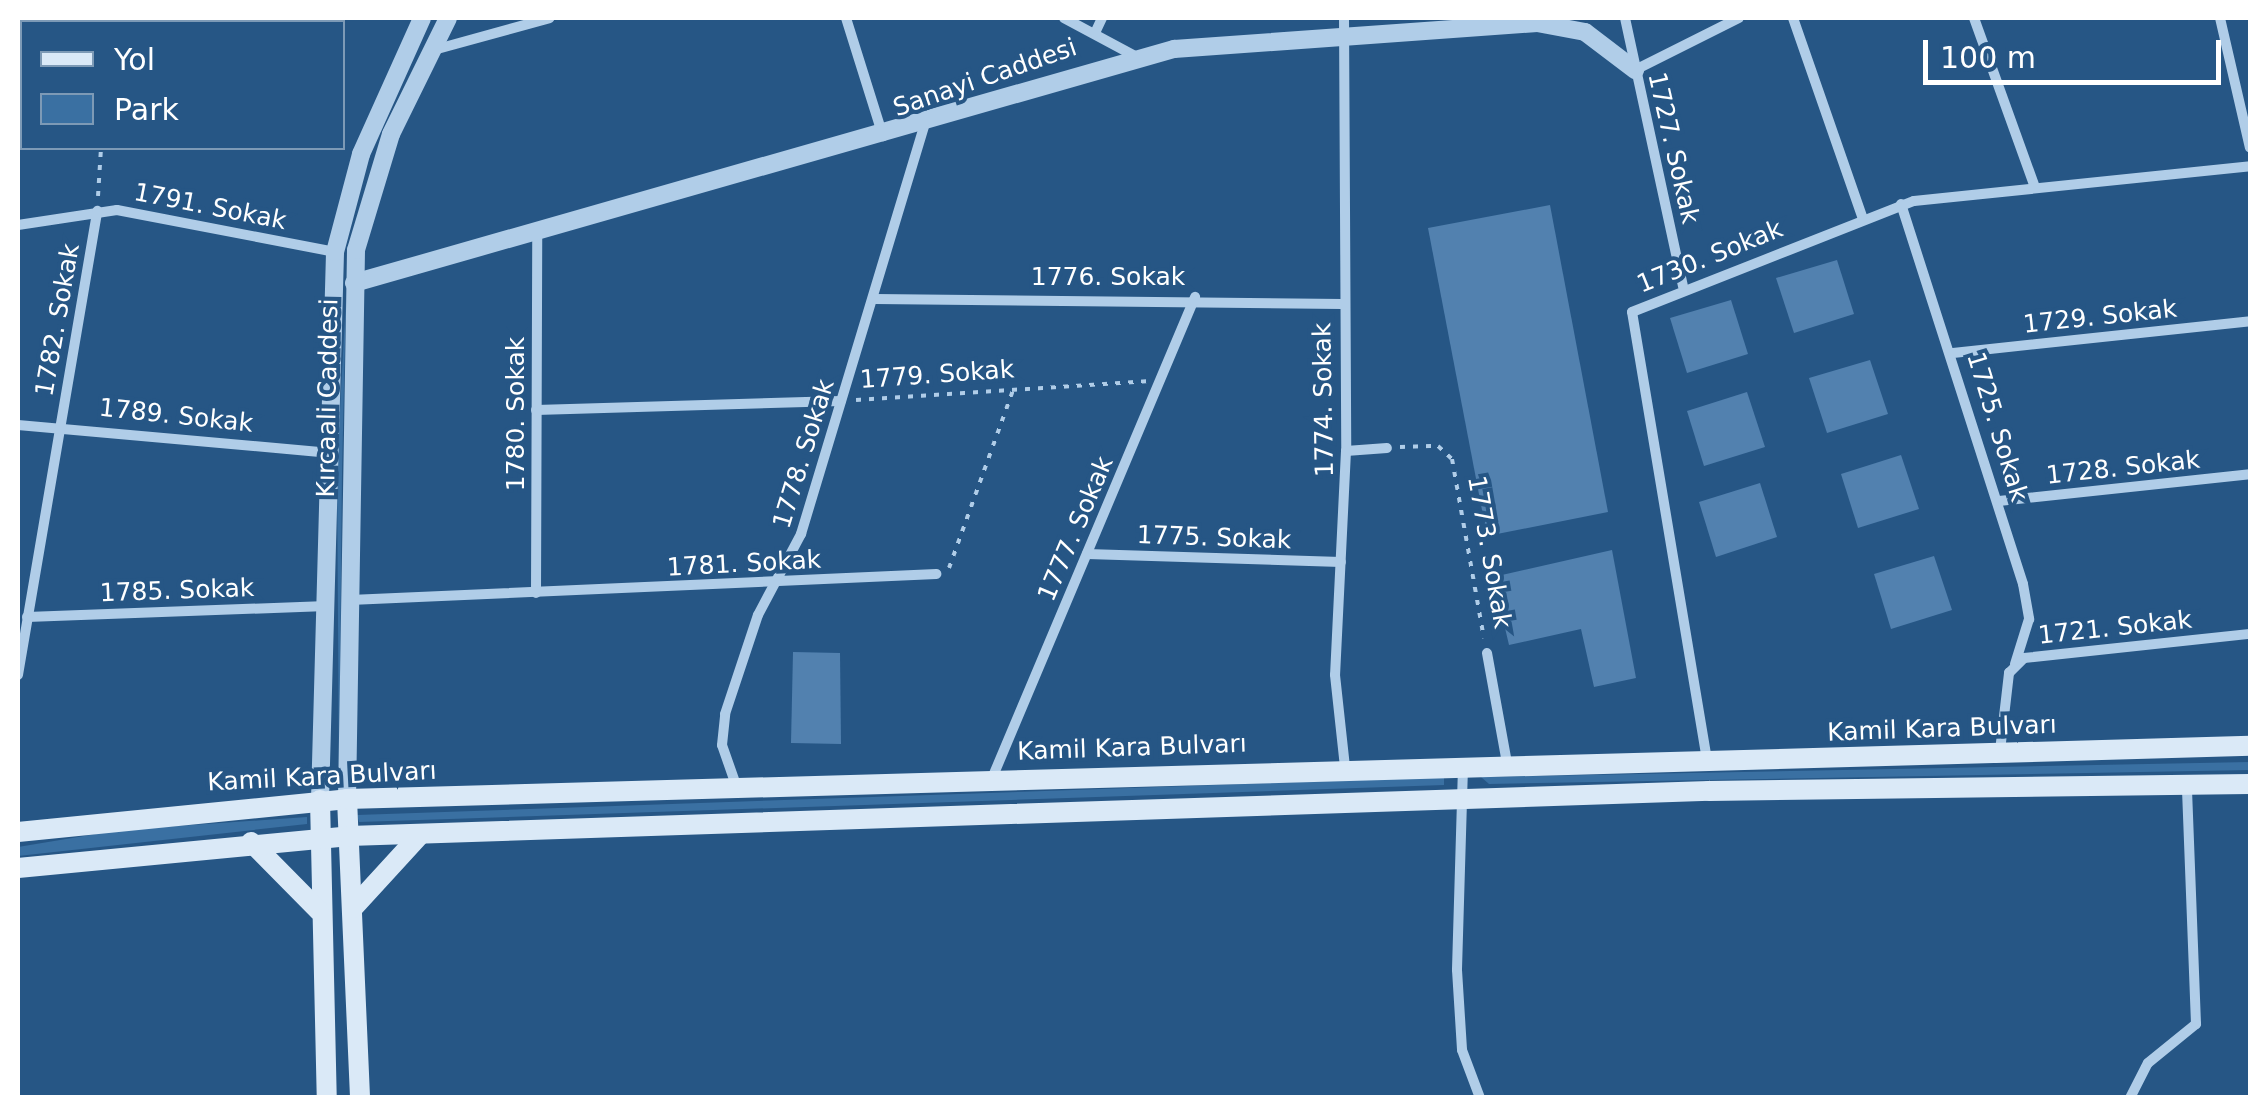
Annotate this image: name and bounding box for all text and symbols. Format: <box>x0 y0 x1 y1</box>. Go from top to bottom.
legend <box>20 20 345 150</box>
scale bar <box>1928 20 2226 82</box>
street label: Sanayi Caddesi <box>889 33 1081 123</box>
text: 100 m <box>1940 40 2036 75</box>
text: Yol <box>114 42 155 77</box>
street label: 1727. Sokak <box>1641 69 1705 227</box>
text: Park <box>114 92 179 127</box>
street label: 1791. Sokak <box>131 178 289 236</box>
street label: 1730. Sokak <box>1633 214 1787 300</box>
street label: 1782. Sokak <box>30 241 86 399</box>
street label: 1776. Sokak <box>1031 262 1185 292</box>
street label: 1729. Sokak <box>2022 294 2178 340</box>
street label: Kırcaali Caddesi <box>311 298 345 498</box>
street label: 1774. Sokak <box>1308 322 1340 478</box>
street label: 1780. Sokak <box>501 337 531 491</box>
street label: 1725. Sokak <box>1960 349 2034 505</box>
street label: 1779. Sokak <box>859 355 1015 395</box>
street label: 1778. Sokak <box>767 376 841 532</box>
street label: 1789. Sokak <box>98 393 254 439</box>
street label: 1728. Sokak <box>2045 445 2201 491</box>
street label: 1777. Sokak <box>1032 452 1120 606</box>
street label: 1773. Sokak <box>1461 473 1517 631</box>
street label: 1775. Sokak <box>1136 520 1292 556</box>
street label: 1781. Sokak <box>666 545 822 583</box>
street label: 1785. Sokak <box>99 573 255 609</box>
street label: 1721. Sokak <box>2037 605 2193 651</box>
street label: Kamil Kara Bulvarı <box>1827 710 2057 748</box>
street label: Kamil Kara Bulvarı <box>1017 729 1247 767</box>
street label: Kamil Kara Bulvarı <box>207 756 437 798</box>

